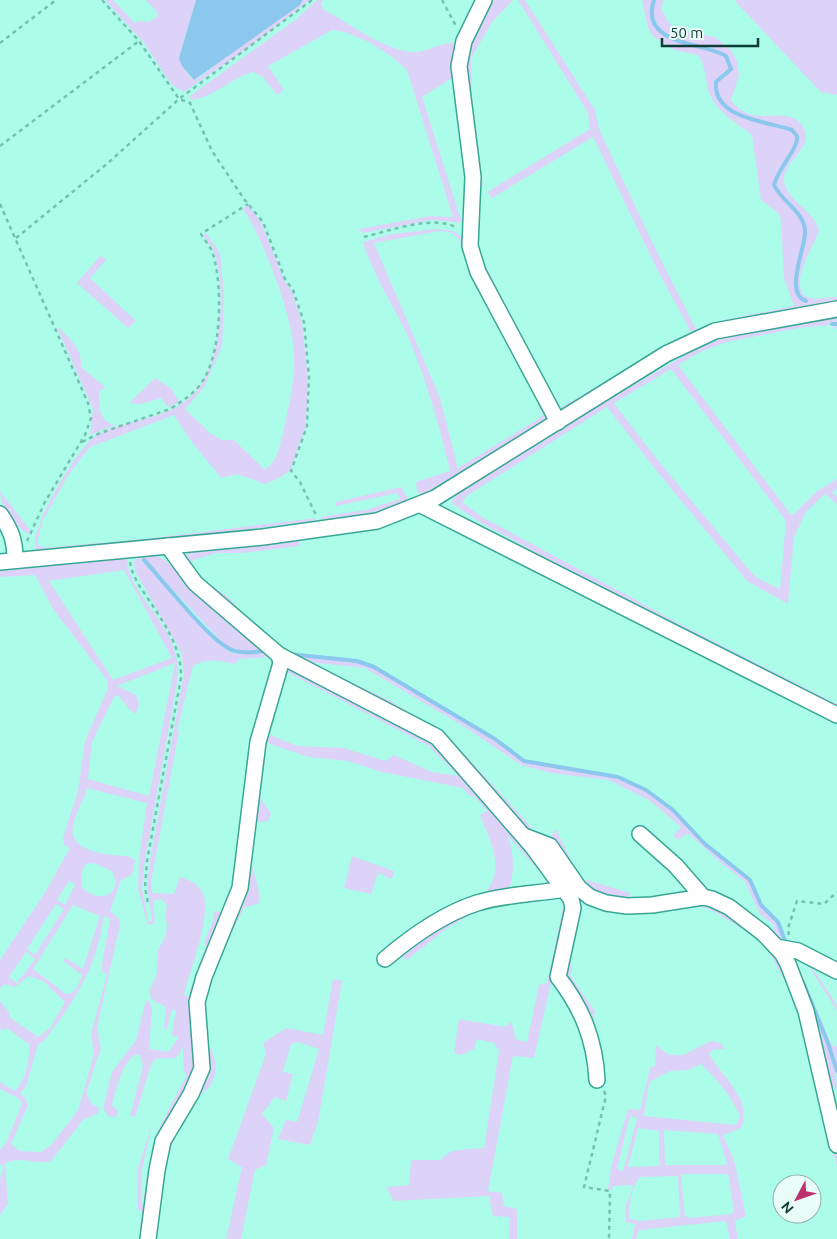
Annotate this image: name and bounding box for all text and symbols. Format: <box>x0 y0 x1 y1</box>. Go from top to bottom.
scale bar <box>662 15 758 47</box>
text: 50 m <box>670 24 703 41</box>
north arrow <box>772 1174 822 1224</box>
text: N <box>778 1198 797 1217</box>

